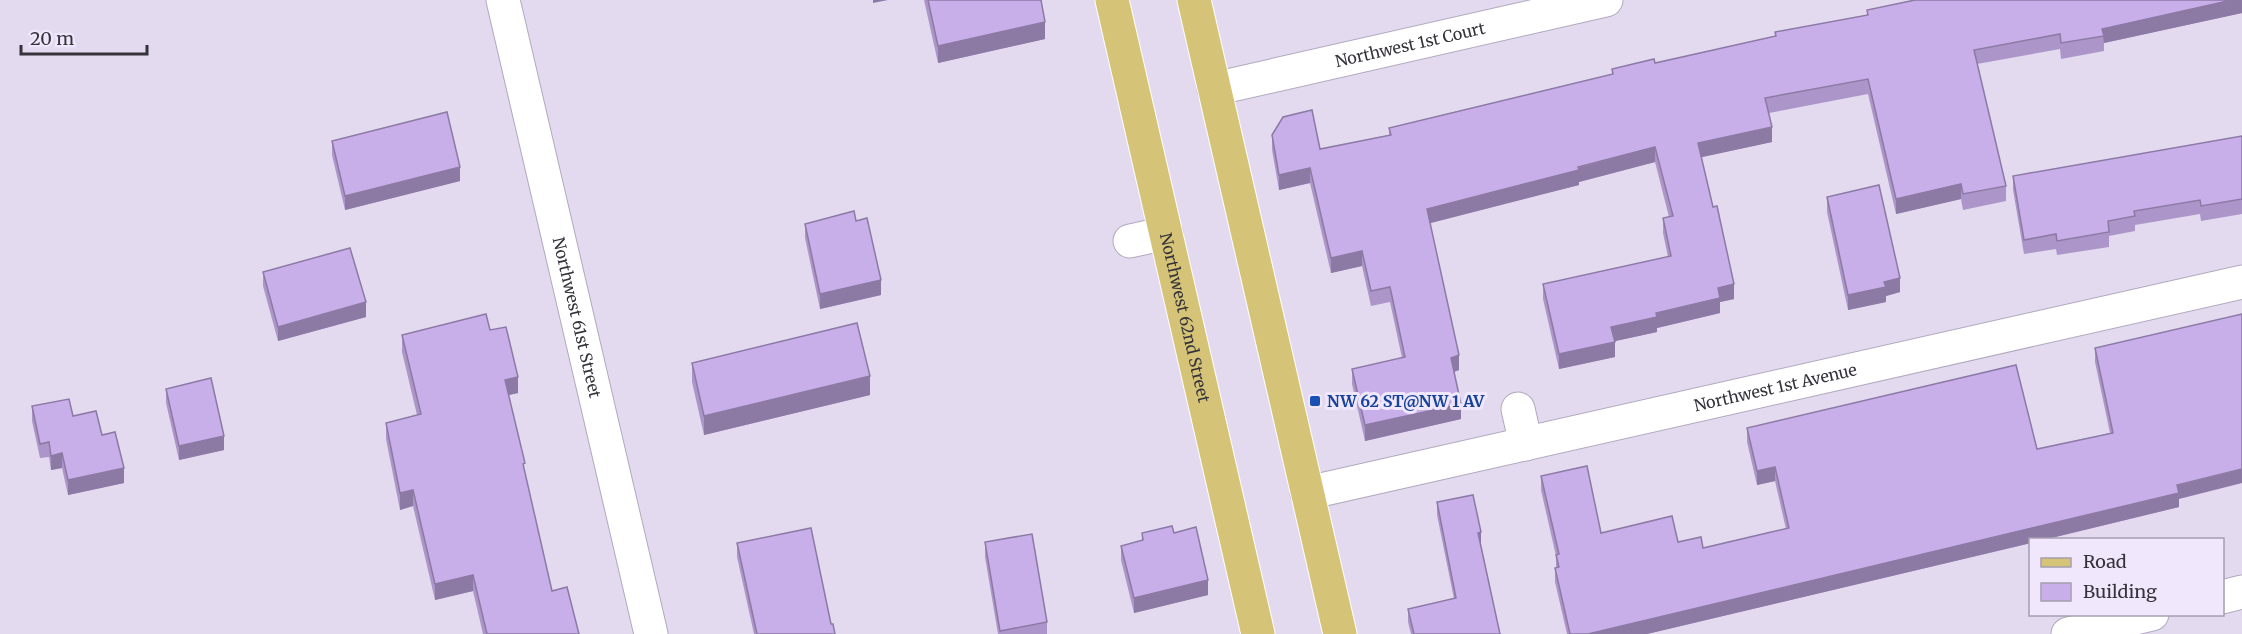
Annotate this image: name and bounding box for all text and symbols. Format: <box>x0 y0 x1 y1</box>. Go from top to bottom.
scale bar <box>21 18 147 56</box>
street label: Northwest 1st Court <box>1333 18 1488 71</box>
text: 20 m <box>30 27 74 50</box>
street label: Northwest 62nd Street <box>1156 231 1215 405</box>
street label: Northwest 61st Street <box>549 235 606 401</box>
street label: Northwest 1st Avenue <box>1692 359 1859 415</box>
place label: NW 62 ST@NW 1 AV <box>1327 391 1485 411</box>
marker: NW 62 ST@NW 1 AV <box>1308 394 1322 408</box>
legend <box>2029 538 2224 616</box>
text: Road <box>2083 550 2127 573</box>
text: Building <box>2083 580 2157 603</box>

